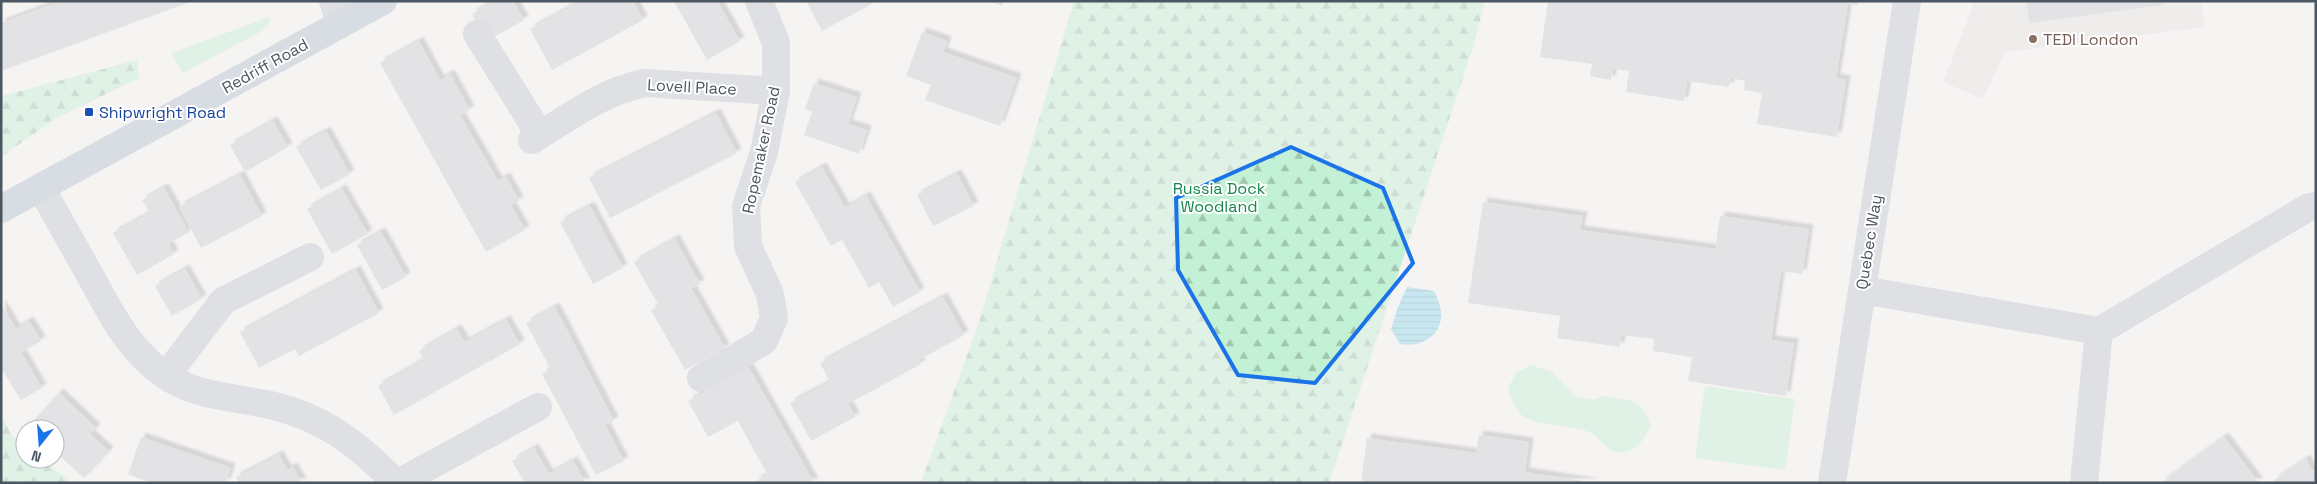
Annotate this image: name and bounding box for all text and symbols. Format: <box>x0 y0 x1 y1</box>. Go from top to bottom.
place label: TEDI London <box>2043 29 2138 50</box>
marker: TEDI London <box>2027 33 2039 45</box>
street label: Redriff Road <box>218 34 312 98</box>
street label: Lovell Place <box>647 74 737 100</box>
street label: Ropemaker Road <box>737 84 785 216</box>
place label: Shipwright Road <box>99 102 226 123</box>
marker: Shipwright Road <box>83 106 95 118</box>
park label: Russia Dock Woodland <box>1173 178 1266 217</box>
street label: Quebec Way <box>1851 193 1887 291</box>
north arrow <box>15 419 65 469</box>
text: N <box>29 446 43 466</box>

